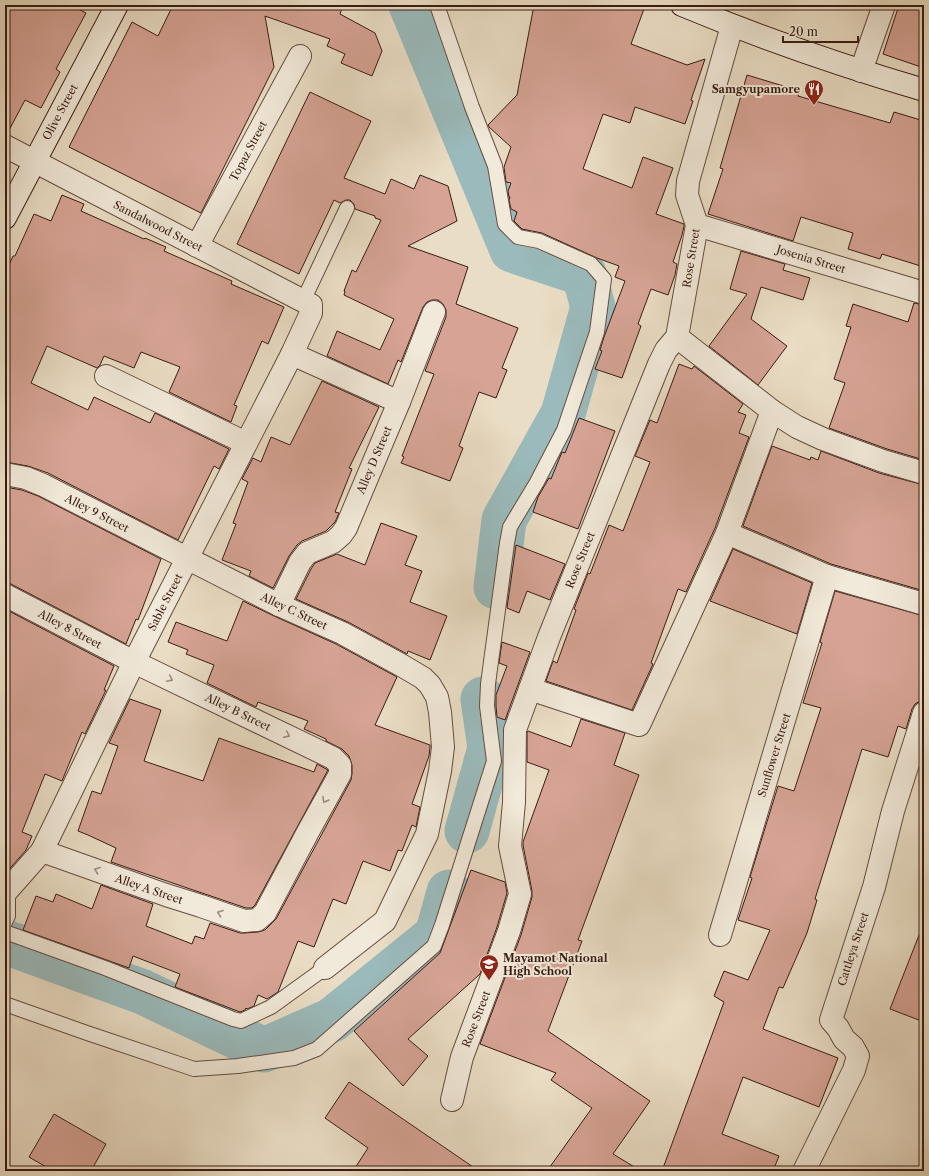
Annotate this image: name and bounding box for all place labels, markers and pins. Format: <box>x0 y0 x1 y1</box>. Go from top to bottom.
restaurant icon: Samgyupamore <box>803 78 825 106</box>
place label: Samgyupamore <box>712 82 800 96</box>
place label: Mayamot National High School <box>503 951 608 978</box>
school or university icon: Mayamot National High School <box>478 953 500 981</box>

